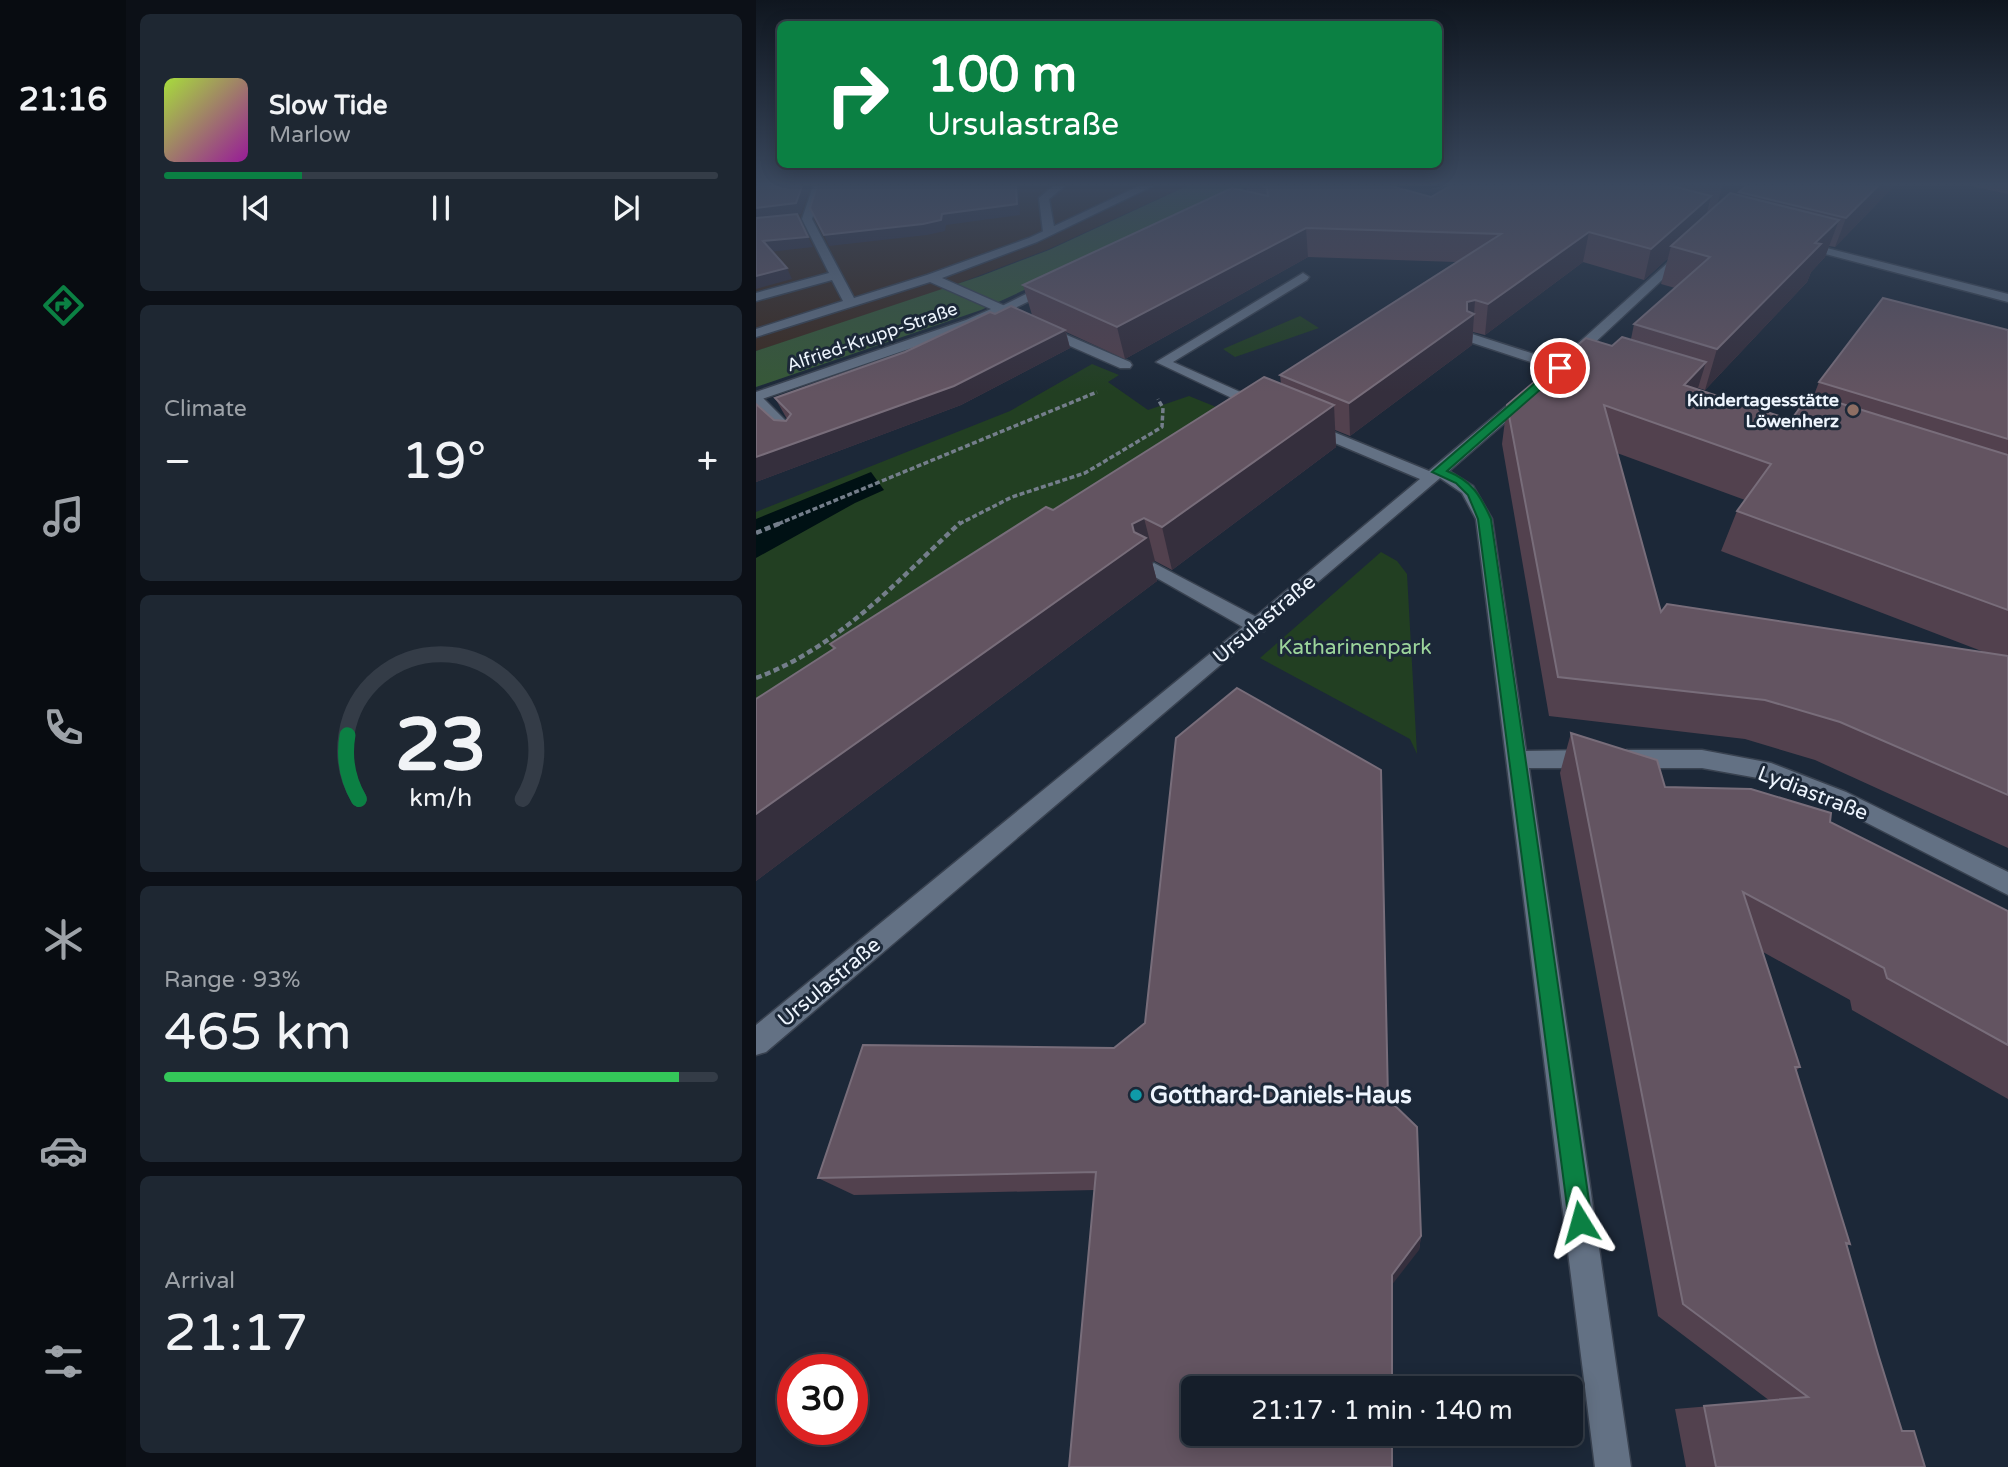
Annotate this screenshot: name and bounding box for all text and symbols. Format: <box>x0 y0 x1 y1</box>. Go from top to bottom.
text: 100 m <box>927 46 1077 105</box>
icon: right <box>812 49 903 140</box>
text: 21:16 <box>19 81 107 119</box>
text: Slow Tide <box>269 90 387 121</box>
text: Ursulastraße <box>927 106 1119 144</box>
text: Marlow <box>269 121 351 149</box>
icon: previous <box>237 189 275 227</box>
icon: pause <box>422 189 460 227</box>
icon: next <box>607 189 645 227</box>
icon: directions <box>39 281 88 330</box>
street label: Alfried-Krupp-Straße <box>784 297 960 377</box>
pin <box>1530 338 1590 398</box>
icon: arrive <box>1541 349 1579 387</box>
place label: Kindertagesstätte Löwenherz <box>1687 389 1839 432</box>
text: Climate <box>164 395 247 423</box>
marker: Kindertagesstätte Löwenherz <box>1845 402 1861 418</box>
text: 19° <box>401 430 486 493</box>
text: − <box>164 439 191 485</box>
text: + <box>697 439 718 485</box>
icon: music <box>39 492 88 541</box>
street label: Ursulastraße <box>1208 569 1321 669</box>
park label: Katharinenpark <box>1278 635 1432 660</box>
icon: phone <box>39 703 88 752</box>
text: 23 <box>395 703 487 791</box>
street label: Lydiastraße <box>1754 761 1872 826</box>
text: km/h <box>410 783 472 813</box>
icon: climate <box>39 915 88 964</box>
street label: Ursulastraße <box>773 932 886 1032</box>
text: Range · 93% <box>164 966 300 994</box>
text: 465 km <box>164 1001 352 1064</box>
place label: Gotthard-Daniels-Haus <box>1150 1081 1412 1110</box>
marker: Gotthard-Daniels-Haus <box>1128 1087 1144 1103</box>
icon: car <box>39 1126 88 1175</box>
position arrow <box>1543 1185 1617 1259</box>
text: Arrival <box>164 1267 235 1295</box>
text: 21:17 <box>164 1302 308 1365</box>
icon: filters <box>39 1337 88 1386</box>
speed limit sign: 30 <box>777 1354 868 1445</box>
text: 21:17 · 1 min · 140 m <box>1251 1395 1513 1426</box>

